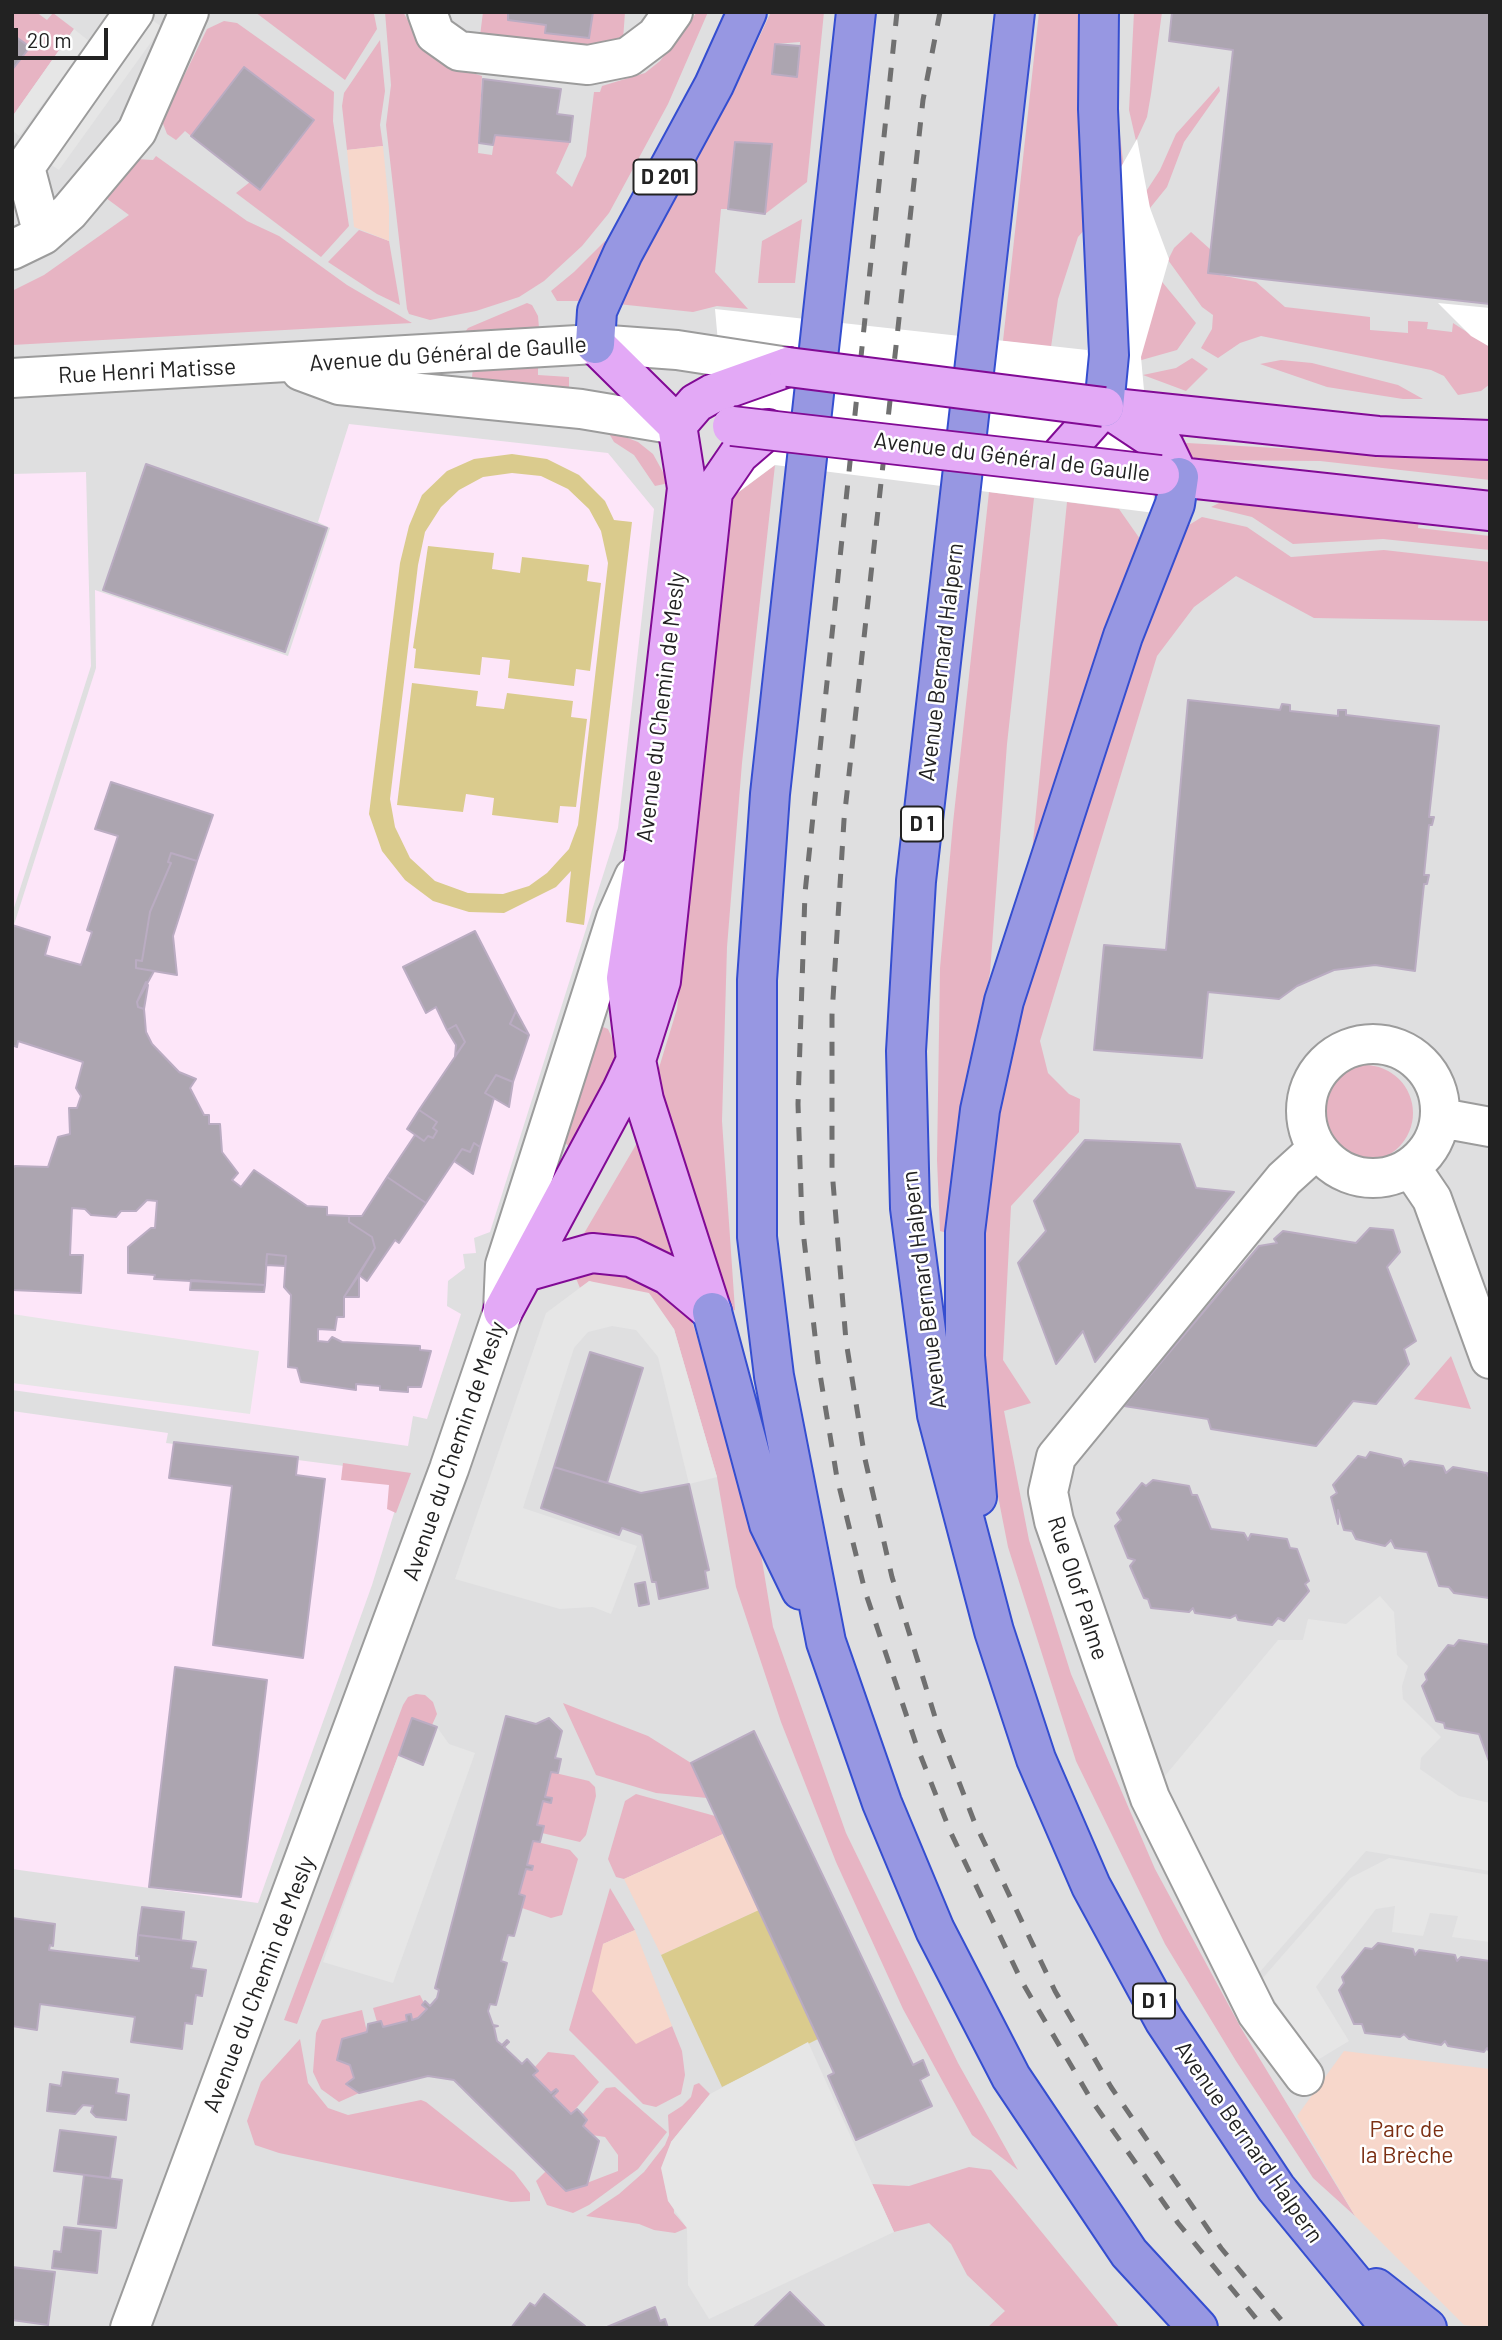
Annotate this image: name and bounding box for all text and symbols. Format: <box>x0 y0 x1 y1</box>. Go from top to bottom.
scale bar <box>18 14 112 58</box>
text: 20 m <box>27 27 72 52</box>
road number: D 201 <box>634 160 696 194</box>
street label: Avenue du Général de Gaulle <box>308 331 588 377</box>
street label: Rue Henri Matisse <box>57 353 237 389</box>
street label: Avenue du Général de Gaulle <box>872 426 1152 488</box>
street label: Avenue Bernard Halpern <box>913 541 969 783</box>
street label: Avenue du Chemin de Mesly <box>631 570 691 844</box>
road number: D 1 <box>901 806 943 842</box>
street label: Avenue Bernard Halpern <box>896 1169 952 1411</box>
street label: Avenue du Chemin de Mesly <box>397 1318 511 1584</box>
street label: Rue Olof Palme <box>1042 1513 1114 1663</box>
street label: Avenue du Chemin de Mesly <box>197 1852 321 2116</box>
road number: D 1 <box>1133 1983 1175 2018</box>
street label: Avenue Bernard Halpern <box>1169 2036 1329 2248</box>
park label: Parc de la Brèche <box>1360 2115 1454 2169</box>

